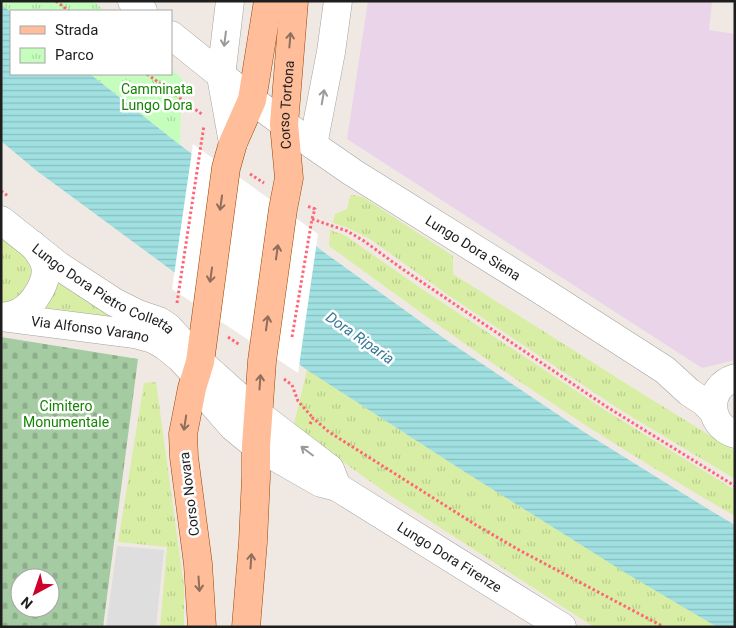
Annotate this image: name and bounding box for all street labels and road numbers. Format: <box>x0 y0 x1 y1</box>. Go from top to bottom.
street label: Corso Tortona <box>276 60 297 150</box>
street label: Lungo Dora Siena <box>423 212 524 284</box>
street label: Lungo Dora Pietro Colletta <box>29 240 178 337</box>
street label: Via Alfonso Varano <box>30 313 151 346</box>
street label: Corso Novara <box>176 451 202 537</box>
street label: Lungo Dora Firenze <box>394 519 505 596</box>

